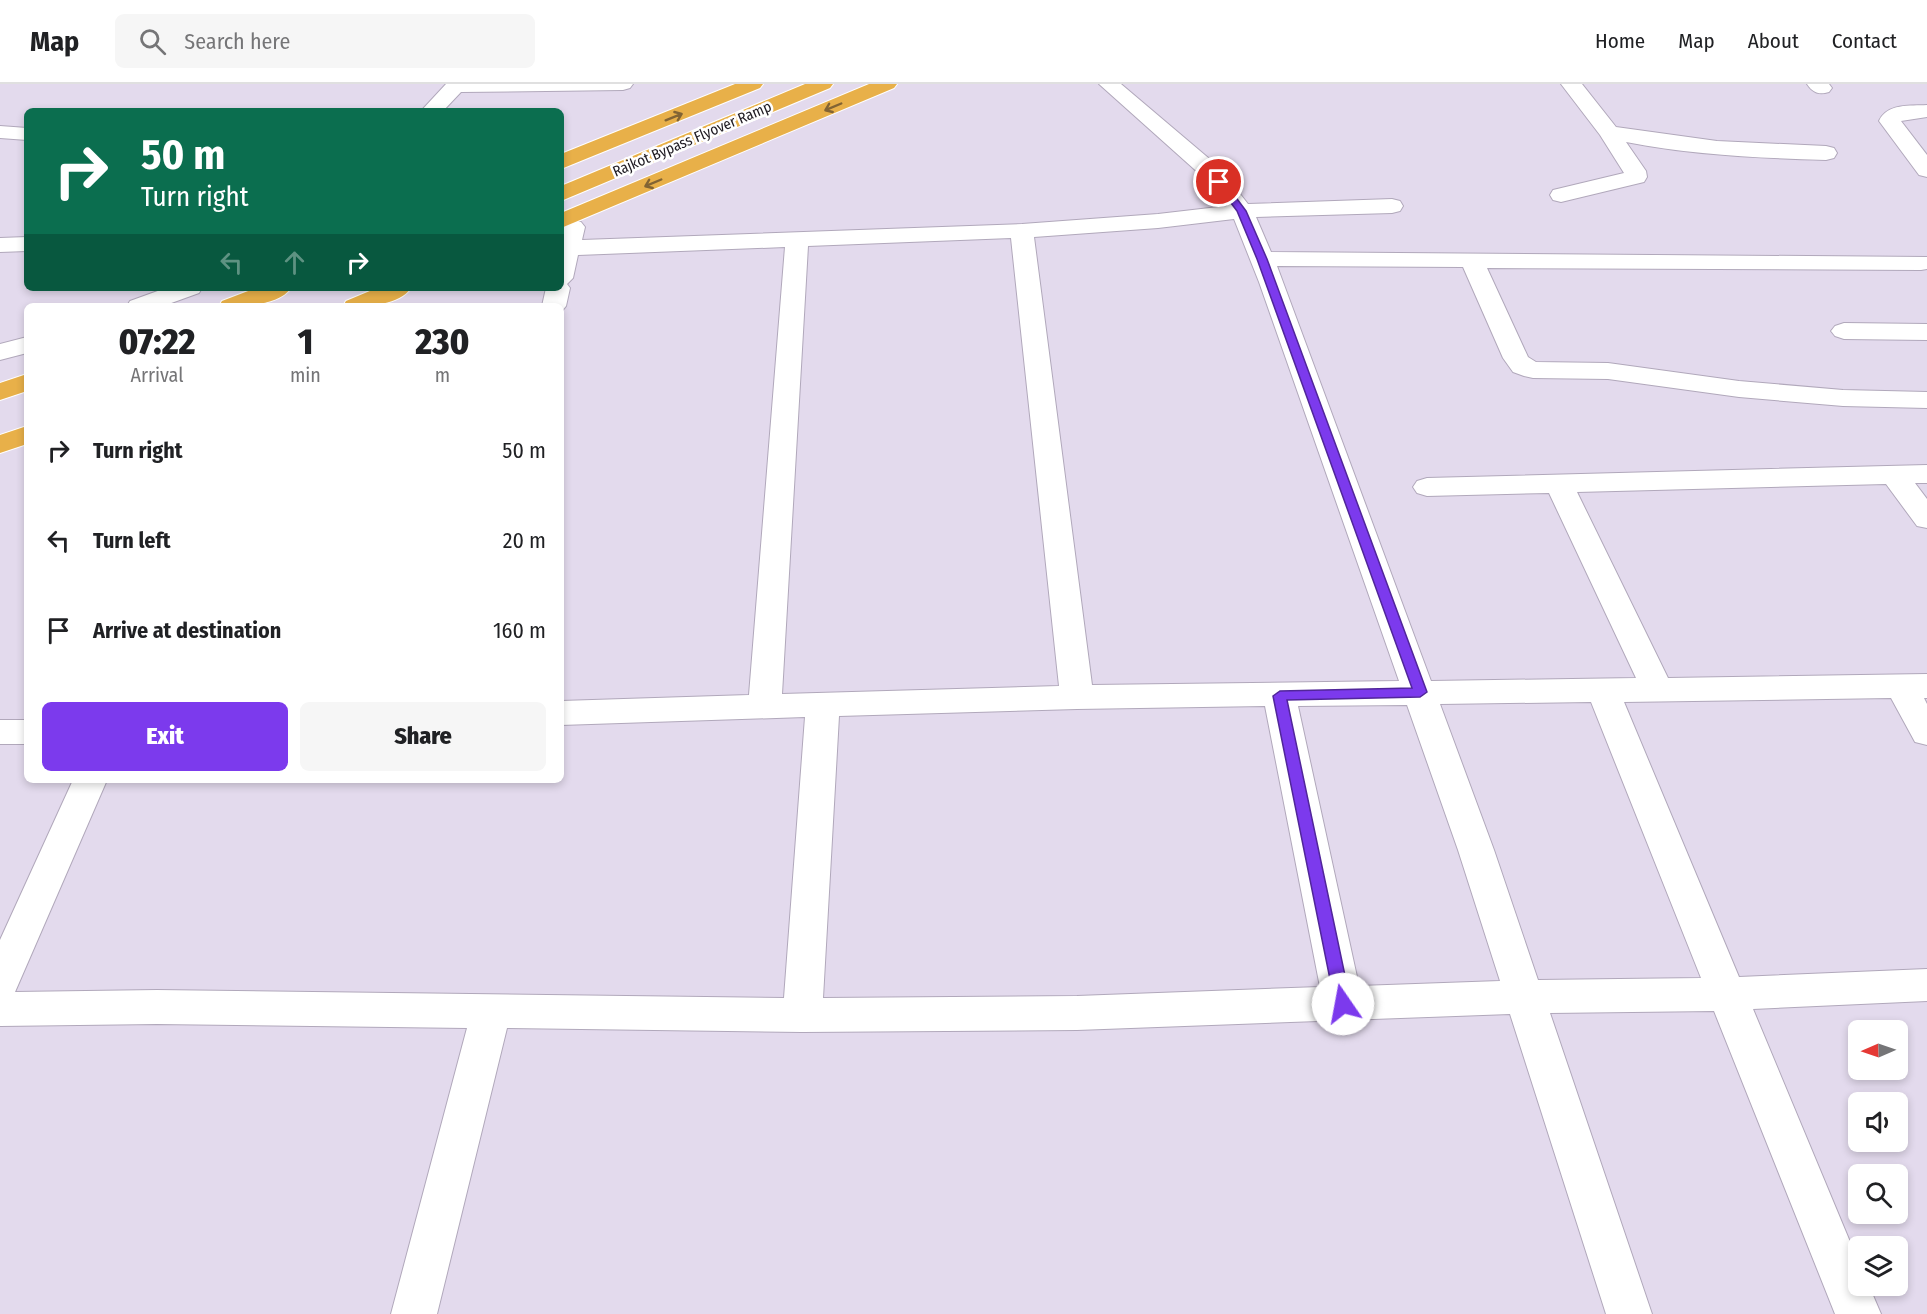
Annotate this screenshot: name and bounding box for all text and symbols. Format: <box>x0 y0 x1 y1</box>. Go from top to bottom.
search box <box>115 14 535 68</box>
text: Map <box>30 25 79 58</box>
icon: search <box>136 25 169 58</box>
text: Search here <box>184 28 290 55</box>
text: Home <box>1595 28 1645 54</box>
text: Map <box>1678 28 1715 54</box>
text: About <box>1748 28 1799 54</box>
text: Contact <box>1832 28 1897 54</box>
street label: Rajkot Bypass Flyover Ramp <box>610 97 774 181</box>
one-way arrow <box>824 102 843 113</box>
one-way arrow <box>664 111 683 122</box>
text: 50 m <box>141 130 225 180</box>
icon: right <box>42 132 120 210</box>
pin <box>1193 156 1244 207</box>
icon: arrive <box>1202 165 1235 198</box>
one-way arrow <box>645 178 663 189</box>
text: Turn right <box>141 181 249 213</box>
icon: left <box>215 246 248 279</box>
icon: ahead <box>278 246 311 279</box>
icon: right <box>341 246 374 279</box>
text: 07:22 <box>118 320 196 364</box>
text: 1 <box>298 320 313 364</box>
text: 230 <box>415 320 470 364</box>
text: Arrival <box>130 363 183 387</box>
text: min <box>290 363 321 387</box>
text: m <box>435 363 450 387</box>
icon: right <box>42 434 75 467</box>
text: Turn right <box>93 437 182 464</box>
text: 50 m <box>502 437 546 464</box>
icon: left <box>42 524 75 557</box>
text: Turn left <box>93 527 171 554</box>
text: 20 m <box>503 527 546 554</box>
icon: arrive <box>42 614 75 647</box>
text: Arrive at destination <box>93 617 281 644</box>
text: 160 m <box>493 617 546 644</box>
button: Exit <box>42 702 288 771</box>
button: Share <box>300 702 546 771</box>
position arrow <box>1311 972 1375 1036</box>
north arrow <box>1848 1020 1908 1080</box>
map controls <box>1848 1020 1908 1296</box>
button: sound <box>1848 1092 1908 1152</box>
button: search <box>1848 1164 1908 1224</box>
button: layers <box>1848 1236 1908 1296</box>

